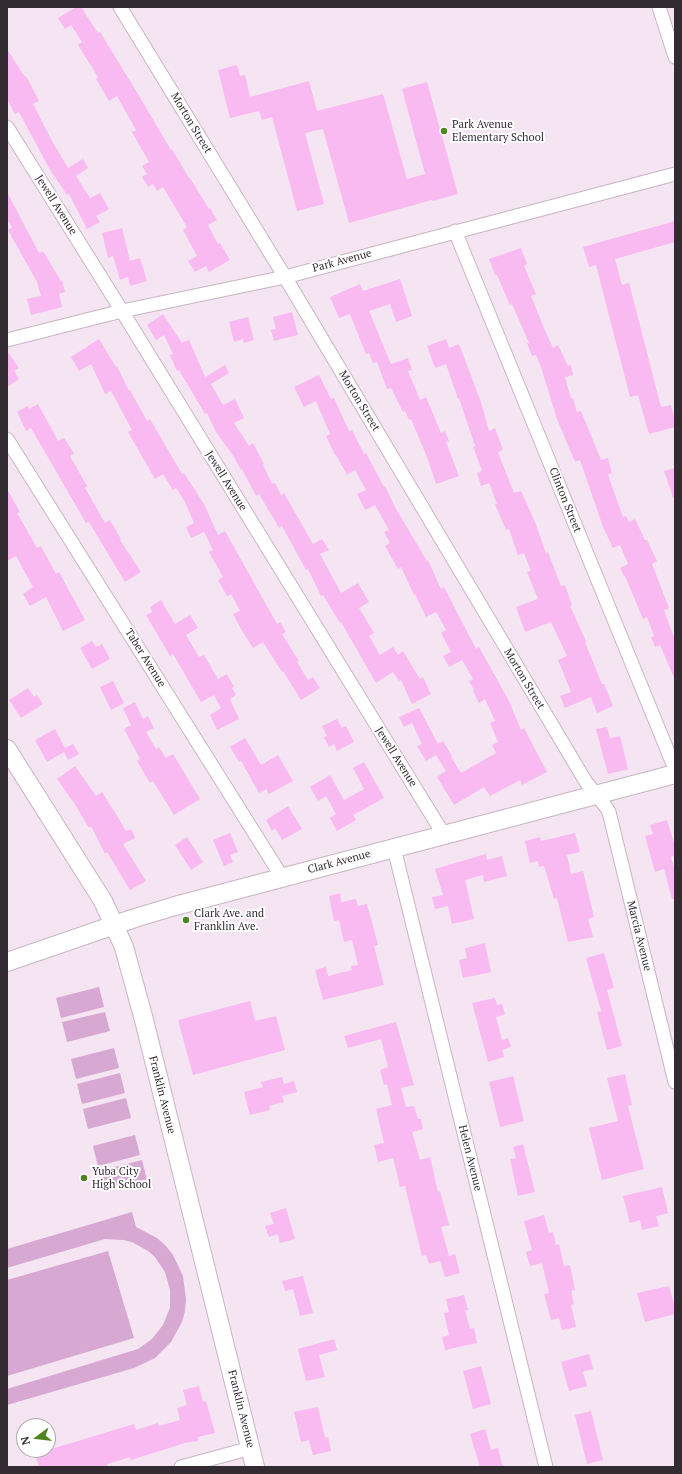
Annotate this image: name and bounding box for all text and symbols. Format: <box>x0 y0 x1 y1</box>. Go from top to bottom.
street label: Morton Street <box>168 90 214 156</box>
place label: Park Avenue Elementary School <box>452 118 544 144</box>
marker: Park Avenue Elementary School <box>439 126 449 136</box>
street label: Jewell Avenue <box>32 173 80 237</box>
street label: Park Avenue <box>311 247 373 275</box>
street label: Morton Street <box>336 368 382 434</box>
street label: Jewell Avenue <box>202 449 250 513</box>
street label: Clinton Street <box>546 466 584 534</box>
street label: Taber Avenue <box>122 626 168 690</box>
street label: Morton Street <box>501 646 547 712</box>
street label: Jewell Avenue <box>372 725 420 789</box>
street label: Clark Avenue <box>306 847 372 877</box>
street label: Marcia Avenue <box>624 899 654 973</box>
place label: Clark Ave. and Franklin Ave. <box>194 907 264 933</box>
marker: Clark Ave. and Franklin Ave. <box>181 915 191 925</box>
street label: Franklin Avenue <box>146 1055 178 1135</box>
street label: Helen Avenue <box>455 1124 485 1192</box>
place label: Yuba City High School <box>92 1165 151 1191</box>
marker: Yuba City High School <box>79 1173 89 1183</box>
street label: Franklin Avenue <box>225 1369 257 1449</box>
north arrow <box>16 1418 56 1458</box>
text: N <box>18 1435 33 1447</box>

